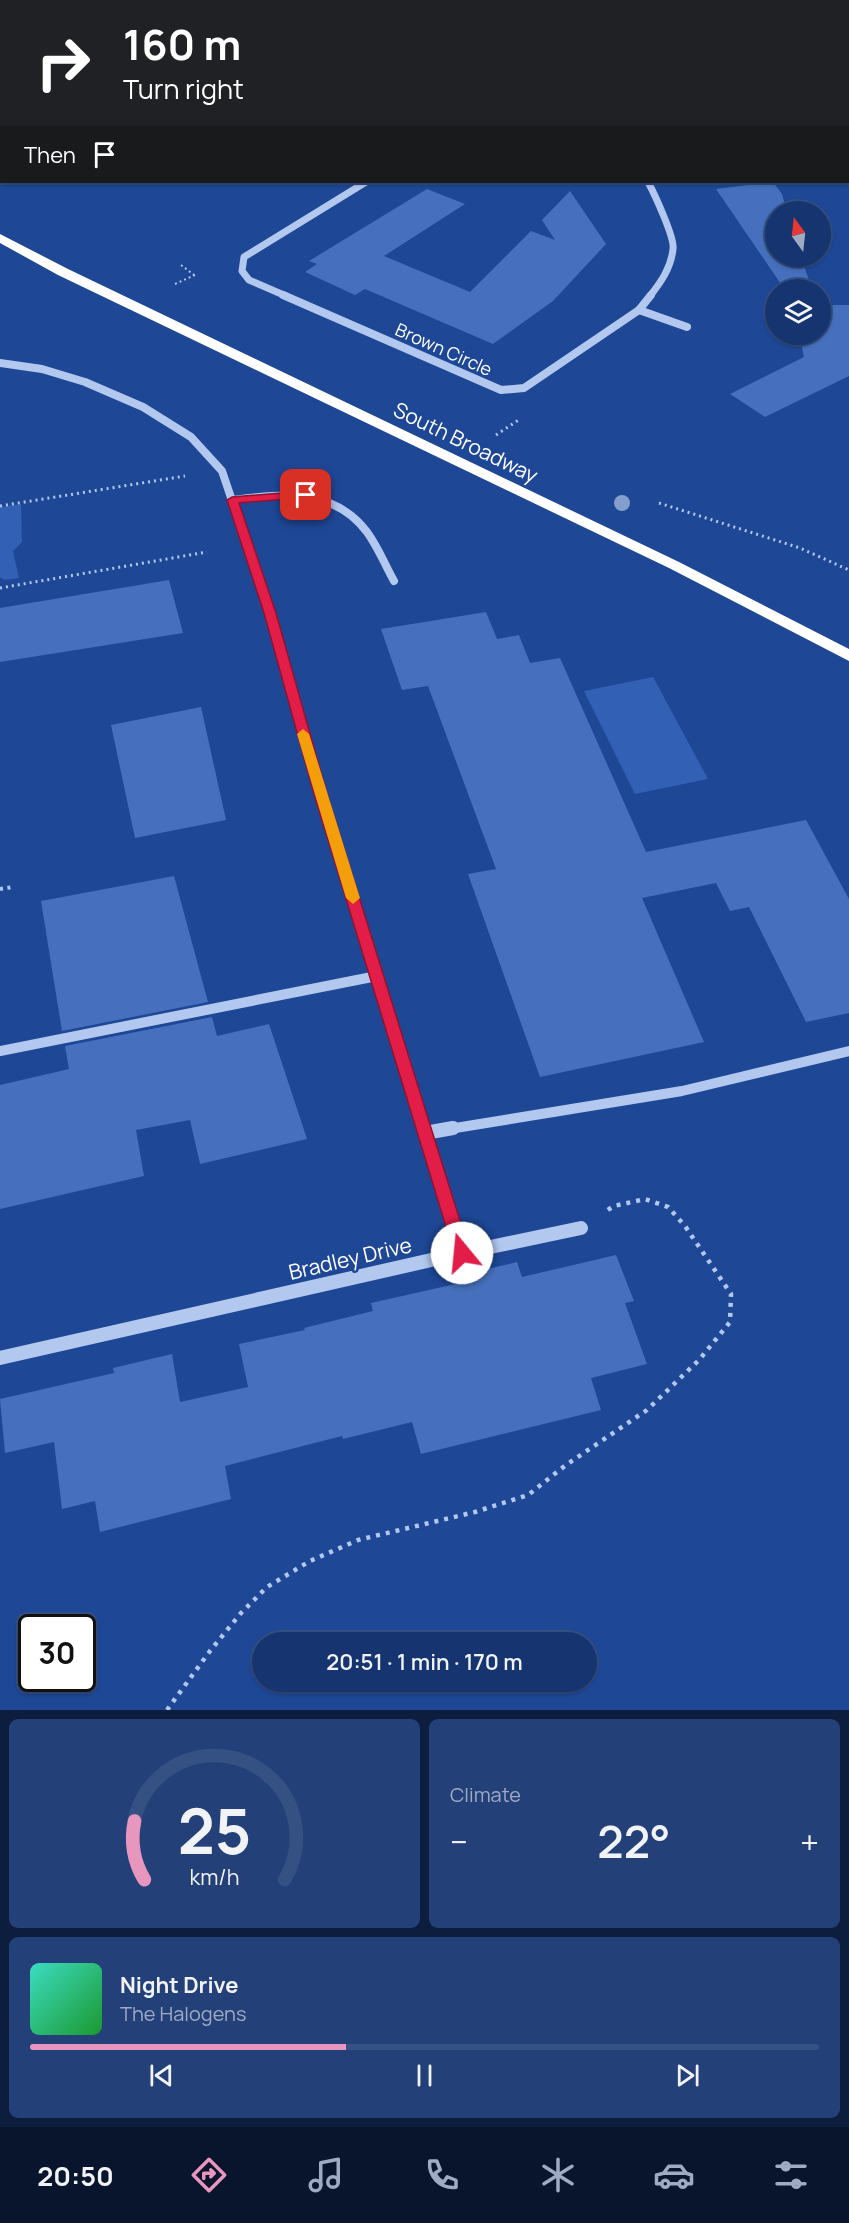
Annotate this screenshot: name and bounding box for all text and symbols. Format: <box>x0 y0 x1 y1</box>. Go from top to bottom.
text: 160 m <box>123 15 241 73</box>
icon: right <box>24 24 102 102</box>
text: Turn right <box>123 70 244 107</box>
icon: arrive <box>88 138 121 171</box>
text: Then <box>24 140 76 170</box>
north arrow <box>765 201 831 267</box>
map controls <box>765 201 831 345</box>
button: layers <box>765 279 831 345</box>
street label: Brown Circle <box>392 317 496 381</box>
street label: South Broadway <box>389 395 543 489</box>
pin <box>280 469 331 520</box>
icon: arrive <box>289 478 322 511</box>
position arrow <box>430 1221 494 1285</box>
street label: Bradley Drive <box>286 1230 414 1286</box>
speed limit sign: 30 <box>18 1614 96 1692</box>
text: 20:51 · 1 min · 170 m <box>326 1647 523 1677</box>
text: Climate <box>450 1781 521 1808</box>
text: 25 <box>178 1787 251 1873</box>
text: 22° <box>597 1810 670 1872</box>
text: − <box>450 1819 468 1864</box>
text: + <box>800 1819 819 1864</box>
text: km/h <box>190 1863 239 1892</box>
text: Night Drive <box>120 1970 239 2000</box>
text: The Halogens <box>120 2000 246 2027</box>
icon: previous <box>145 2059 178 2092</box>
icon: pause <box>408 2059 441 2092</box>
icon: next <box>671 2059 704 2092</box>
icon: directions <box>188 2154 230 2196</box>
icon: music <box>305 2154 347 2196</box>
icon: phone <box>421 2154 463 2196</box>
icon: climate <box>537 2154 579 2196</box>
icon: car <box>653 2154 695 2196</box>
icon: filters <box>770 2154 812 2196</box>
text: 20:50 <box>37 2157 114 2194</box>

